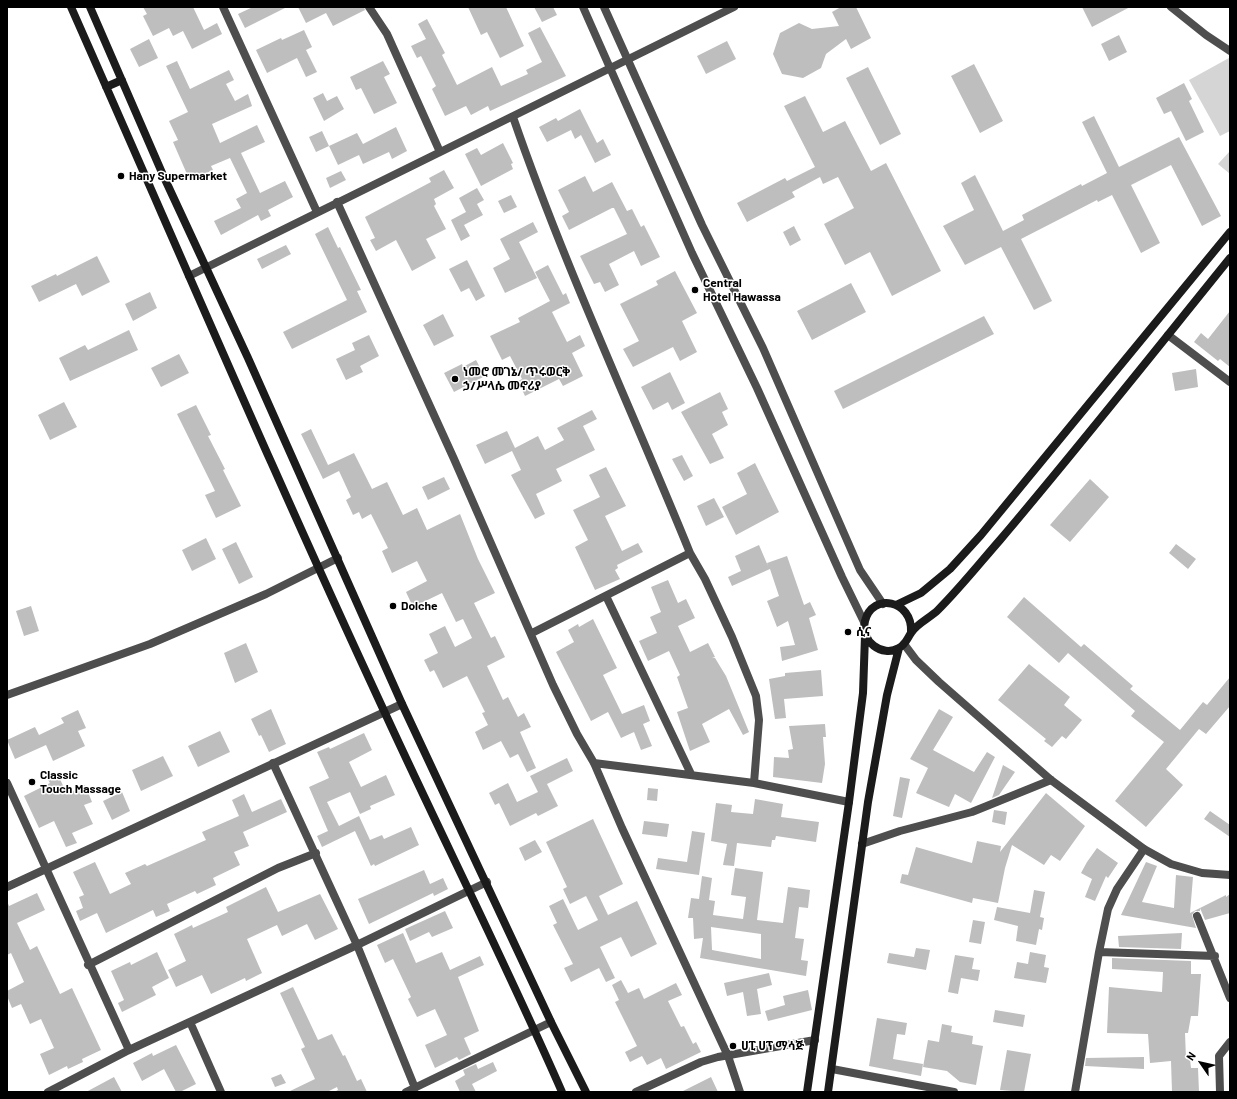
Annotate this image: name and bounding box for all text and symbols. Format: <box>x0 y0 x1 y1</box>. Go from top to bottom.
place label: Hany Supermarket <box>129 169 227 183</box>
marker: Hany Supermarket <box>116 171 126 181</box>
place label: Central Hotel Hawassa <box>703 276 781 304</box>
marker: Central Hotel Hawassa <box>690 285 700 295</box>
place label: ነመሮ መገኔ/ ጥሩወርቅ ኃ/ሥላሴ መኖሪያ <box>463 365 570 393</box>
marker: ነመሮ መገኔ/ ጥሩወርቅ ኃ/ሥላሴ መኖሪያ <box>450 374 460 384</box>
place label: Dolche <box>401 599 438 613</box>
marker: Dolche <box>388 601 398 611</box>
place label: ሲና <box>856 625 871 639</box>
marker: ሲና <box>843 627 853 637</box>
place label: Classic Touch Massage <box>40 768 121 796</box>
marker: Classic Touch Massage <box>27 777 37 787</box>
place label: ሀፒ ሀፕ ማሳጅ <box>741 1039 804 1053</box>
marker: ሀፒ ሀፕ ማሳጅ <box>728 1041 738 1051</box>
north arrow <box>1181 1043 1221 1083</box>
text: N <box>1183 1049 1198 1063</box>

